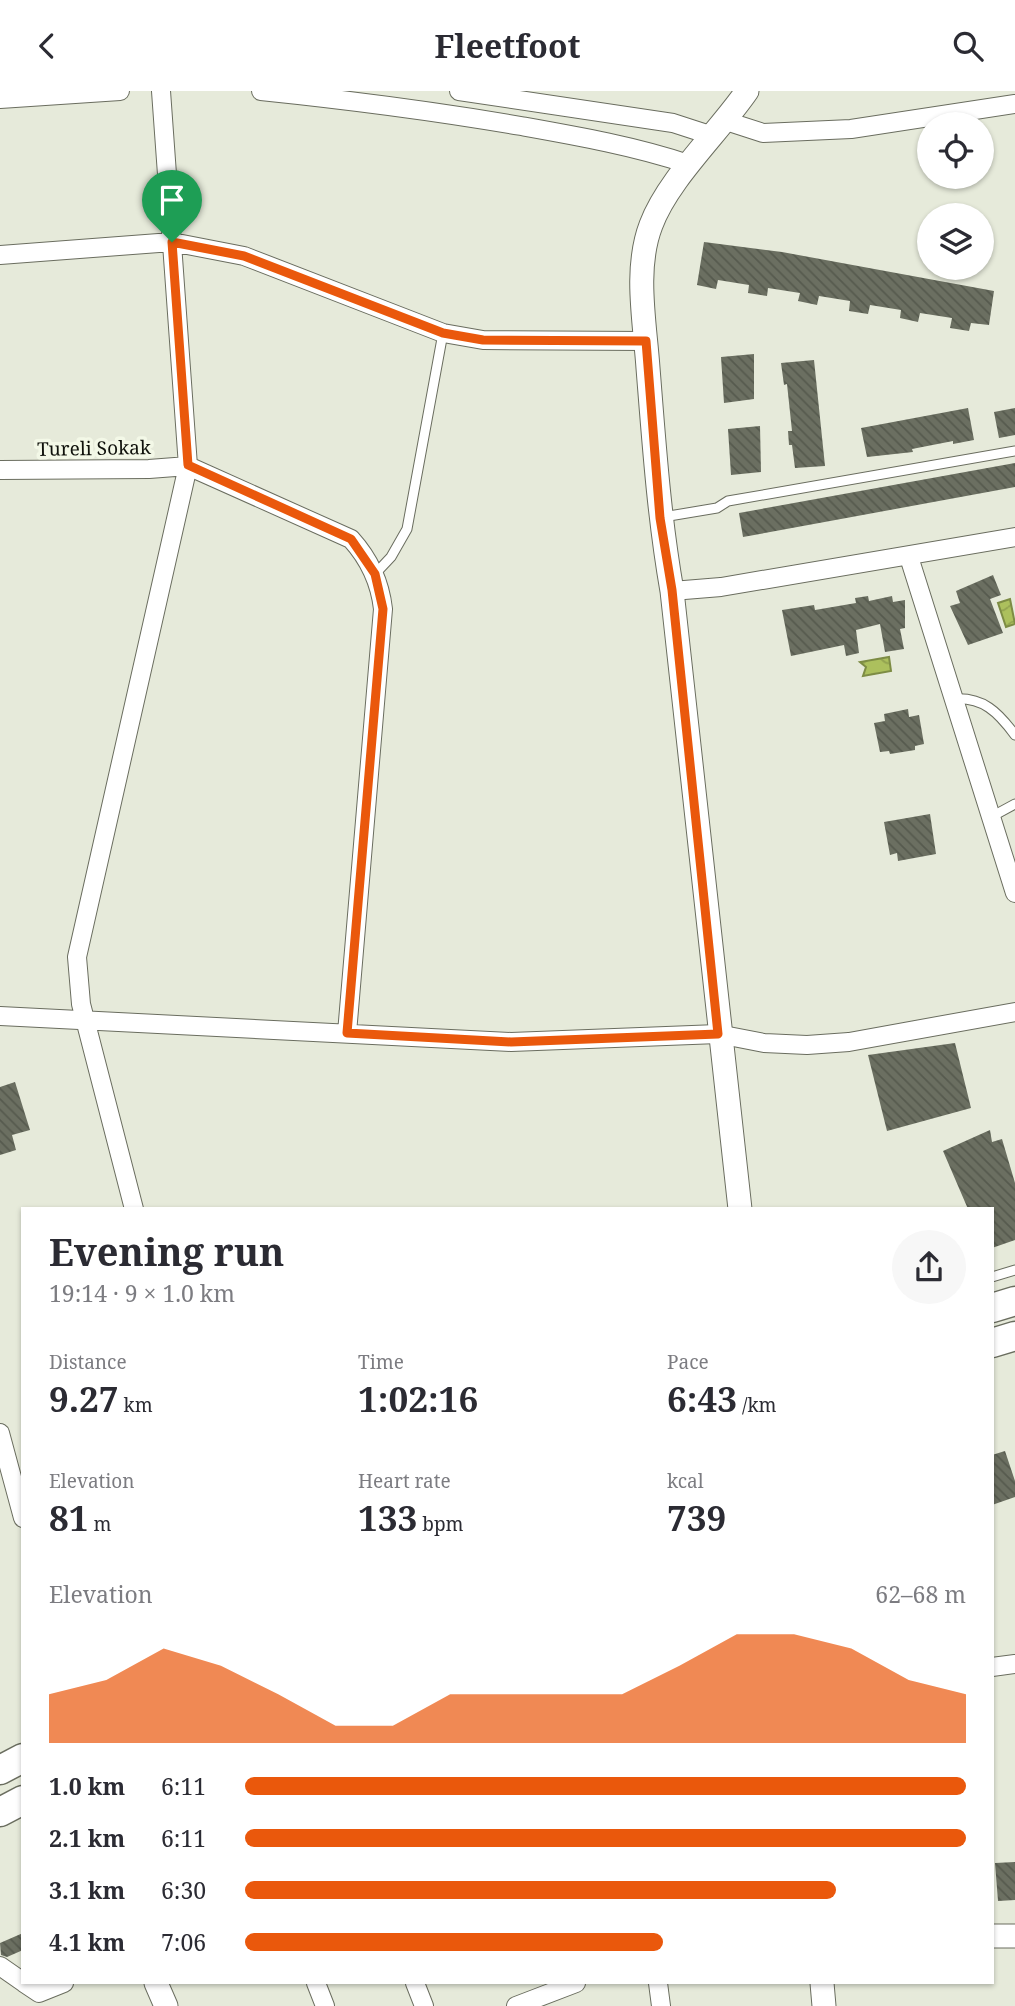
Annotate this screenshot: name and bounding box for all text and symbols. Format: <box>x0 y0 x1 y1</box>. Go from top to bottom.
text: Fleetfoot <box>435 24 580 67</box>
icon: back <box>28 27 66 65</box>
icon: search <box>949 27 987 65</box>
map controls <box>917 112 994 280</box>
button: locate <box>917 112 994 189</box>
pin <box>142 170 202 242</box>
icon: arrive <box>153 181 191 219</box>
button: layers <box>917 203 994 280</box>
street label: Tureli Sokak <box>37 434 152 462</box>
text: Evening run <box>49 1225 284 1277</box>
button: share <box>892 1230 966 1304</box>
text: 19:14 · 9 × 1.0 km <box>49 1277 235 1309</box>
text: Distance <box>49 1349 127 1375</box>
text: Time <box>358 1349 404 1375</box>
text: Pace <box>667 1349 709 1375</box>
text: 9.27 <box>49 1375 119 1422</box>
text: 1:02:16 <box>358 1375 478 1422</box>
text: 6:43 <box>667 1375 737 1422</box>
text: km <box>119 1392 153 1418</box>
text: /km <box>737 1392 776 1418</box>
text: Elevation <box>49 1468 135 1494</box>
text: Heart rate <box>358 1468 451 1494</box>
text: kcal <box>667 1468 704 1494</box>
text: 81 <box>49 1494 89 1541</box>
text: 133 <box>358 1494 417 1541</box>
text: 739 <box>667 1494 726 1541</box>
text: m <box>89 1511 111 1537</box>
text: bpm <box>417 1511 464 1537</box>
text: Elevation <box>49 1578 153 1610</box>
text: 62–68 m <box>875 1578 966 1610</box>
text: 1.0 km <box>49 1770 125 1802</box>
text: 6:11 <box>161 1770 206 1802</box>
text: 2.1 km <box>49 1822 125 1854</box>
text: 6:11 <box>161 1822 206 1854</box>
text: 3.1 km <box>49 1874 125 1906</box>
text: 6:30 <box>161 1874 206 1906</box>
text: 4.1 km <box>49 1926 125 1958</box>
text: 7:06 <box>161 1926 206 1958</box>

